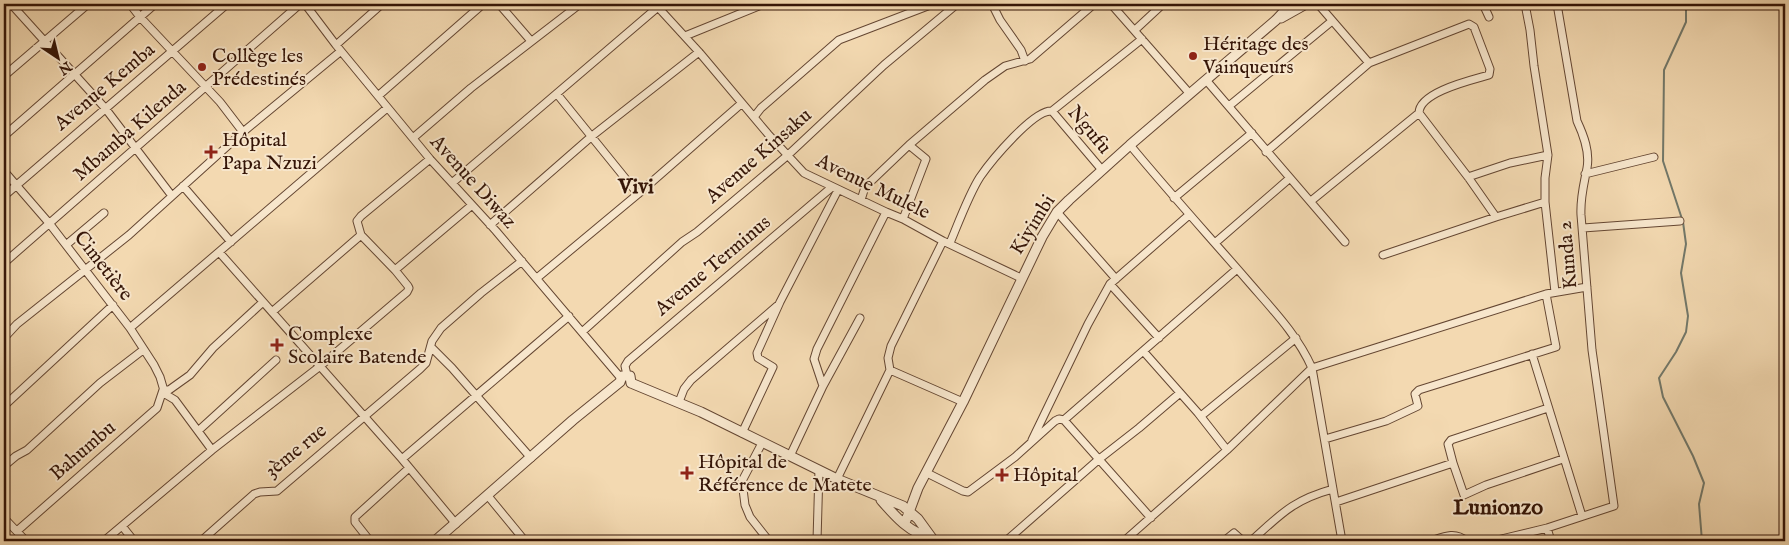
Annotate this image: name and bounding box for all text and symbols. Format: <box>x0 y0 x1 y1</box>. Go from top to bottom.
north arrow <box>32 32 82 82</box>
place label: Héritage des Vainqueurs <box>1202 32 1309 80</box>
street label: Avenue Kemba <box>49 37 161 137</box>
place label: Collège les Prédestinés <box>212 44 306 92</box>
marker: Héritage des Vainqueurs <box>1187 50 1199 62</box>
text: N <box>55 56 76 79</box>
marker: Collège les Prédestinés <box>196 61 208 73</box>
street label: Mbamba Kilenda <box>68 75 192 187</box>
street label: Ngufu <box>1062 101 1116 159</box>
street label: Avenue Kinsaku <box>700 103 817 210</box>
place label: Hôpital Papa Nzuzi <box>222 128 317 176</box>
street label: Avenue Diwaz <box>424 129 522 234</box>
marker: Hôpital Papa Nzuzi <box>204 145 218 159</box>
street label: Avenue Mulele <box>811 148 934 225</box>
district label: Vivi <box>617 173 654 201</box>
street label: Kiyimbi <box>1005 190 1061 260</box>
street label: Avenue Terminus <box>649 210 776 322</box>
street label: Kunda 2 <box>1553 220 1583 290</box>
street label: Cimetière <box>68 226 138 306</box>
place label: Complexe Scolaire Batende <box>288 322 426 370</box>
marker: Complexe Scolaire Batende <box>270 338 284 352</box>
street label: Bahumbu <box>45 416 121 486</box>
street label: 3ème rue <box>260 418 332 484</box>
place label: Hôpital de Référence de Matete <box>698 450 872 498</box>
place label: Hôpital <box>1013 463 1078 488</box>
marker: Hôpital de Référence de Matete <box>680 466 694 480</box>
marker: Hôpital <box>995 468 1009 482</box>
district label: Lunionzo <box>1453 494 1543 522</box>

